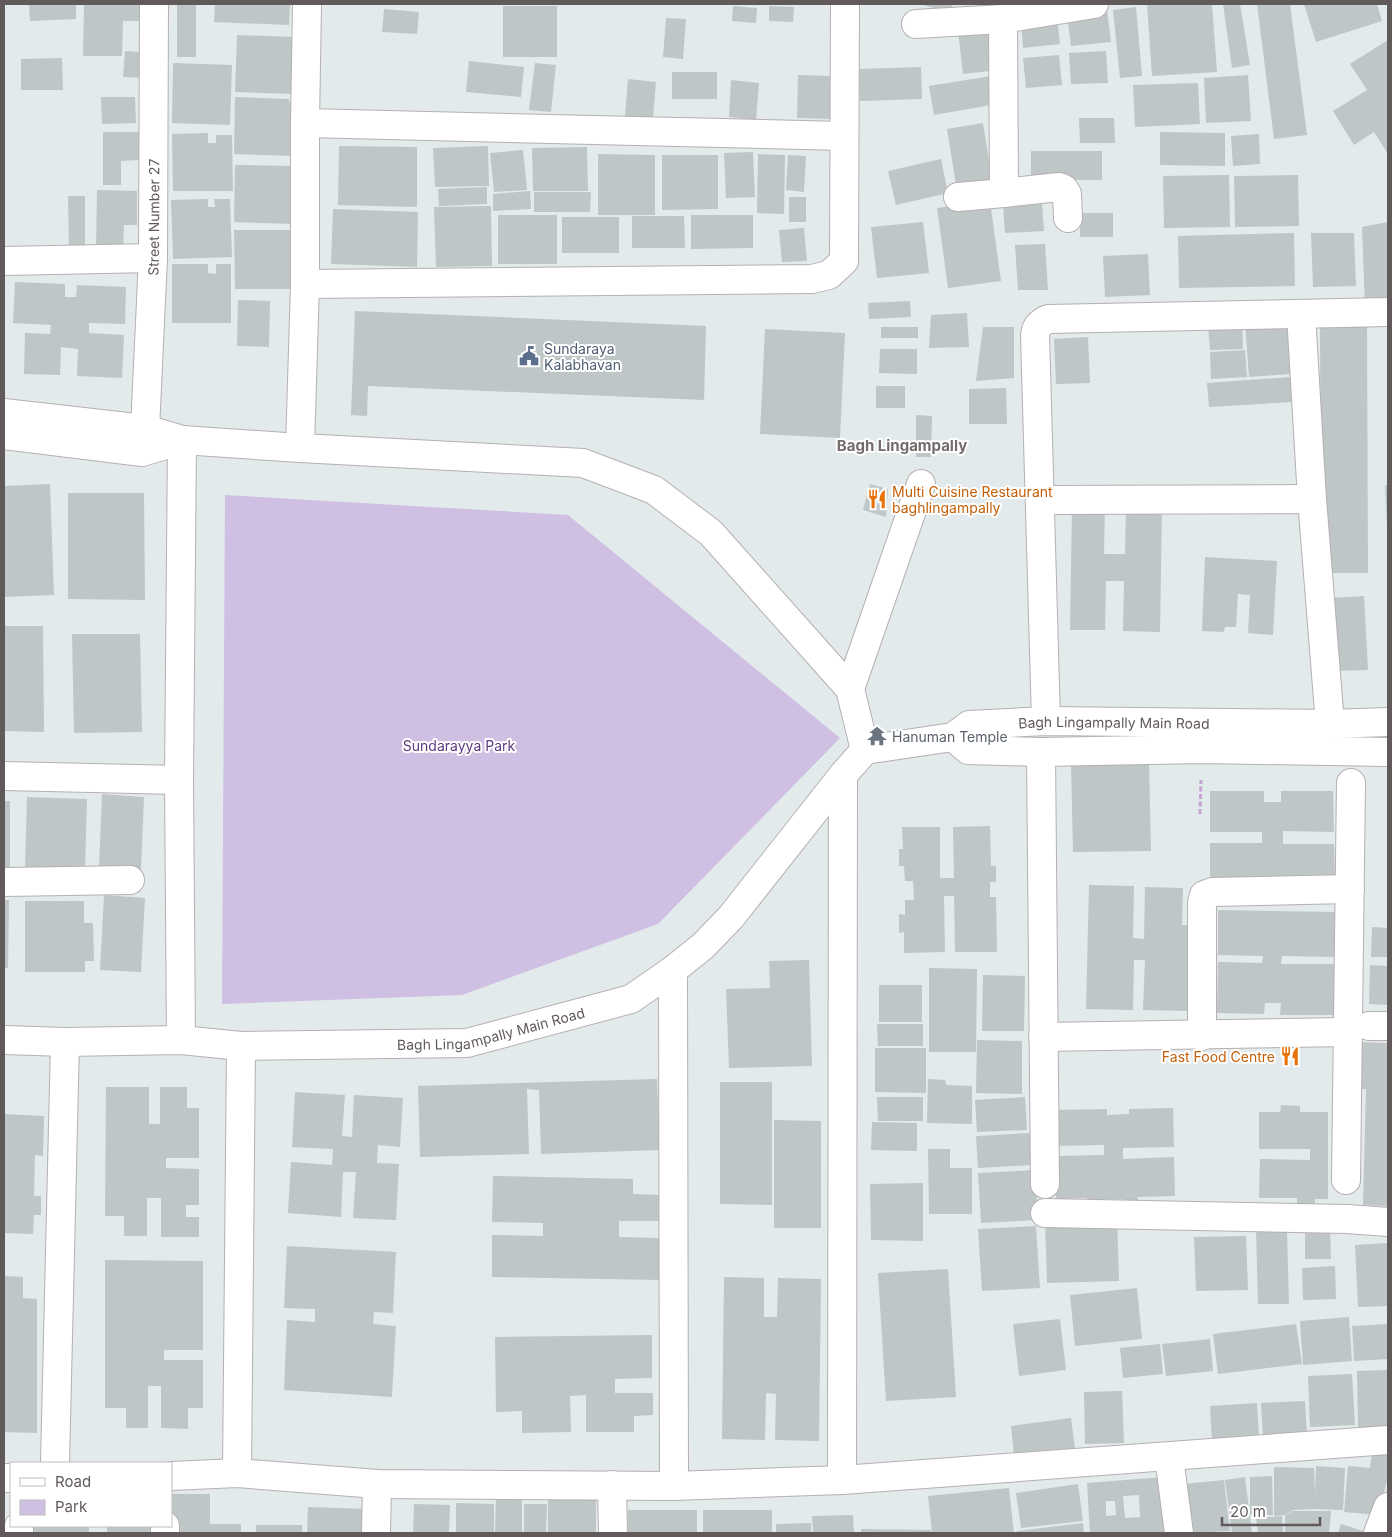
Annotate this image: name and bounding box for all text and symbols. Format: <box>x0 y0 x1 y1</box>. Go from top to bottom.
street label: Street Number 27 <box>144 159 162 276</box>
place label: Sundaraya Kalabhavan <box>544 340 621 373</box>
public building icon: Sundaraya Kalabhavan <box>518 345 540 367</box>
district label: Bagh Lingampally <box>837 436 967 455</box>
place label: Multi Cuisine Restaurant baghlingampally <box>892 483 1053 516</box>
restaurant icon: Multi Cuisine Restaurant baghlingampally <box>866 488 888 510</box>
street label: Bagh Lingampally Main Road <box>1018 712 1210 731</box>
temple icon: Hanuman Temple <box>866 725 888 747</box>
place label: Hanuman Temple <box>892 728 1008 745</box>
park label: Sundarayya Park <box>403 737 515 754</box>
street label: Bagh Lingampally Main Road <box>397 1003 586 1052</box>
restaurant icon: Fast Food Centre <box>1279 1045 1301 1067</box>
place label: Fast Food Centre <box>1162 1048 1275 1065</box>
legend <box>10 1462 172 1527</box>
text: Road <box>55 1472 91 1491</box>
scale bar <box>1222 1494 1320 1526</box>
text: Park <box>55 1497 88 1516</box>
text: 20 m <box>1230 1502 1266 1521</box>

